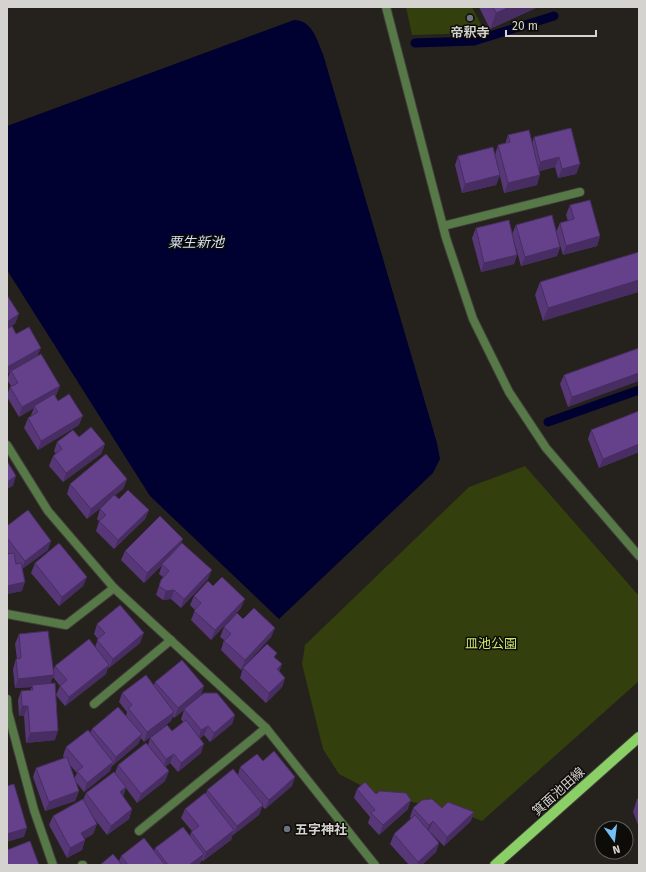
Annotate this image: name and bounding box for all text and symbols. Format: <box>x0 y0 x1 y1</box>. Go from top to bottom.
scale bar <box>506 12 596 38</box>
marker: 帝釈寺 <box>465 13 475 23</box>
text: 20 m <box>512 19 538 33</box>
place label: 帝釈寺 <box>450 25 490 40</box>
water label: 粟生新池 <box>168 234 226 251</box>
park label: 皿池公園 <box>465 636 517 651</box>
street label: 箕面池田線 <box>529 764 588 819</box>
north arrow <box>594 820 634 860</box>
place label: 五字神社 <box>295 822 347 837</box>
marker: 五字神社 <box>282 824 292 834</box>
text: N <box>611 842 621 856</box>

